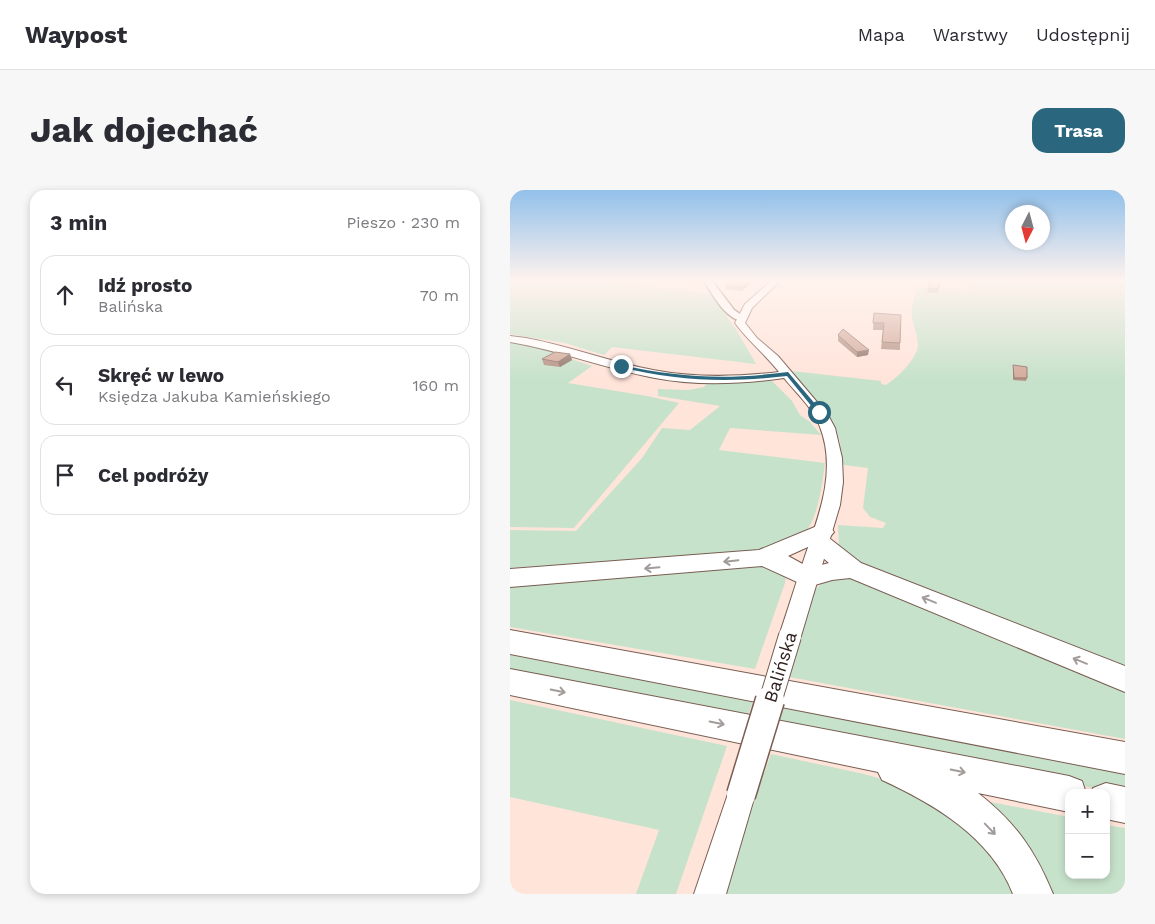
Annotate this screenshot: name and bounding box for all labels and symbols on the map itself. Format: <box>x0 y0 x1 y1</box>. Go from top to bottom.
north arrow <box>1005 205 1050 250</box>
route end <box>610 355 633 378</box>
route start <box>808 401 831 424</box>
one-way arrow <box>724 556 740 566</box>
one-way arrow <box>644 563 660 573</box>
one-way arrow <box>922 595 937 605</box>
street label: Balińska <box>759 629 801 705</box>
one-way arrow <box>1073 655 1088 665</box>
one-way arrow <box>549 687 565 697</box>
one-way arrow <box>709 719 725 729</box>
one-way arrow <box>949 767 965 777</box>
one-way arrow <box>984 822 996 835</box>

